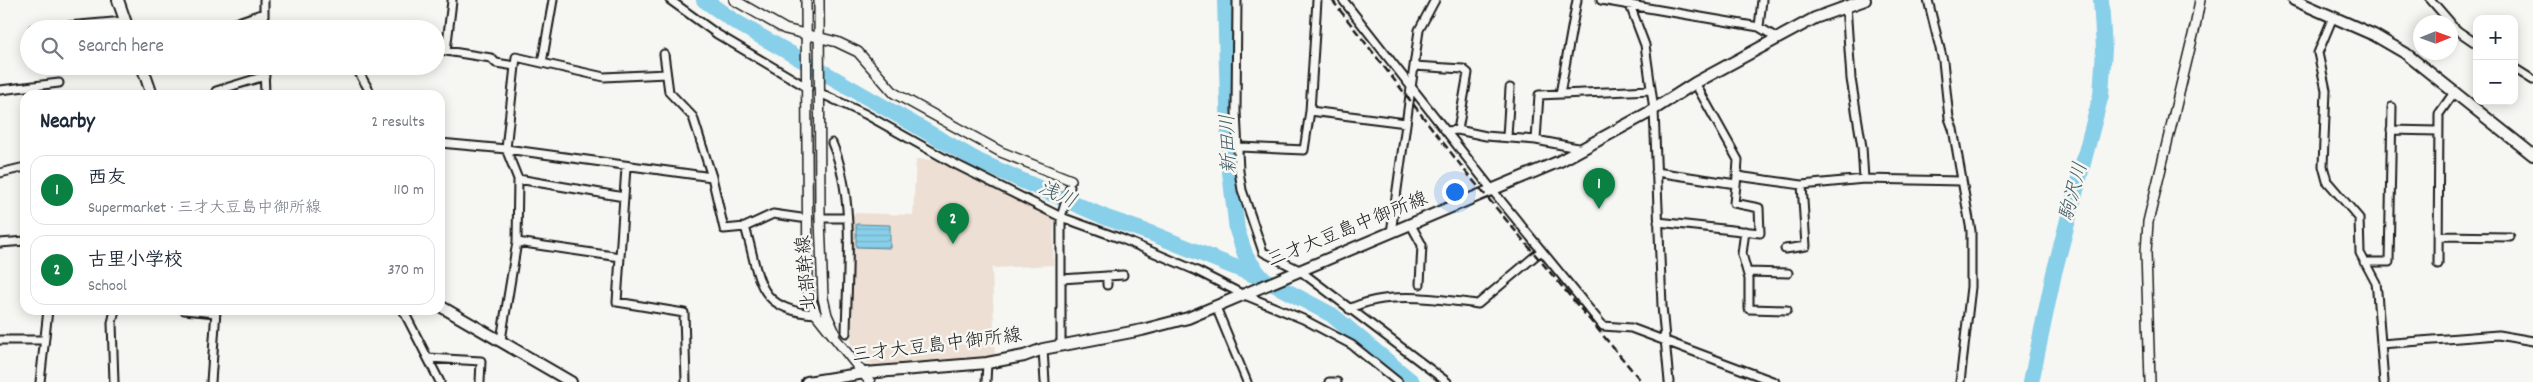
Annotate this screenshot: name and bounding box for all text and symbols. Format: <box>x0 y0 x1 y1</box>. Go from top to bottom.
north arrow <box>2413 15 2458 60</box>
map controls <box>2473 15 2518 105</box>
button: + <box>2473 15 2518 60</box>
search box <box>20 20 445 75</box>
icon: search <box>38 34 66 62</box>
text: Search here <box>78 34 164 61</box>
button: − <box>2473 60 2518 105</box>
text: Nearby <box>40 108 95 138</box>
text: 2 results <box>371 111 425 134</box>
water label: 新田川 <box>1215 114 1245 174</box>
water label: 駒沢川 <box>2054 159 2096 225</box>
text: 西友 <box>88 166 126 193</box>
pin: 1 <box>1583 168 1615 209</box>
water label: 浅川 <box>1033 175 1081 217</box>
text: 1 <box>55 179 59 202</box>
text: 110 m <box>394 179 424 202</box>
your location <box>1442 179 1468 205</box>
street label: 三才大豆島中御所線 <box>1264 186 1432 276</box>
text: Supermarket · 三才大豆島中御所線 <box>88 197 321 220</box>
pin: 2 <box>937 203 969 244</box>
street label: 北部幹線 <box>791 234 825 312</box>
text: 古里小学校 <box>88 248 183 275</box>
text: 2 <box>54 259 61 282</box>
text: 370 m <box>387 259 424 282</box>
text: School <box>88 275 127 298</box>
street label: 三才大豆島中御所線 <box>850 323 1024 371</box>

